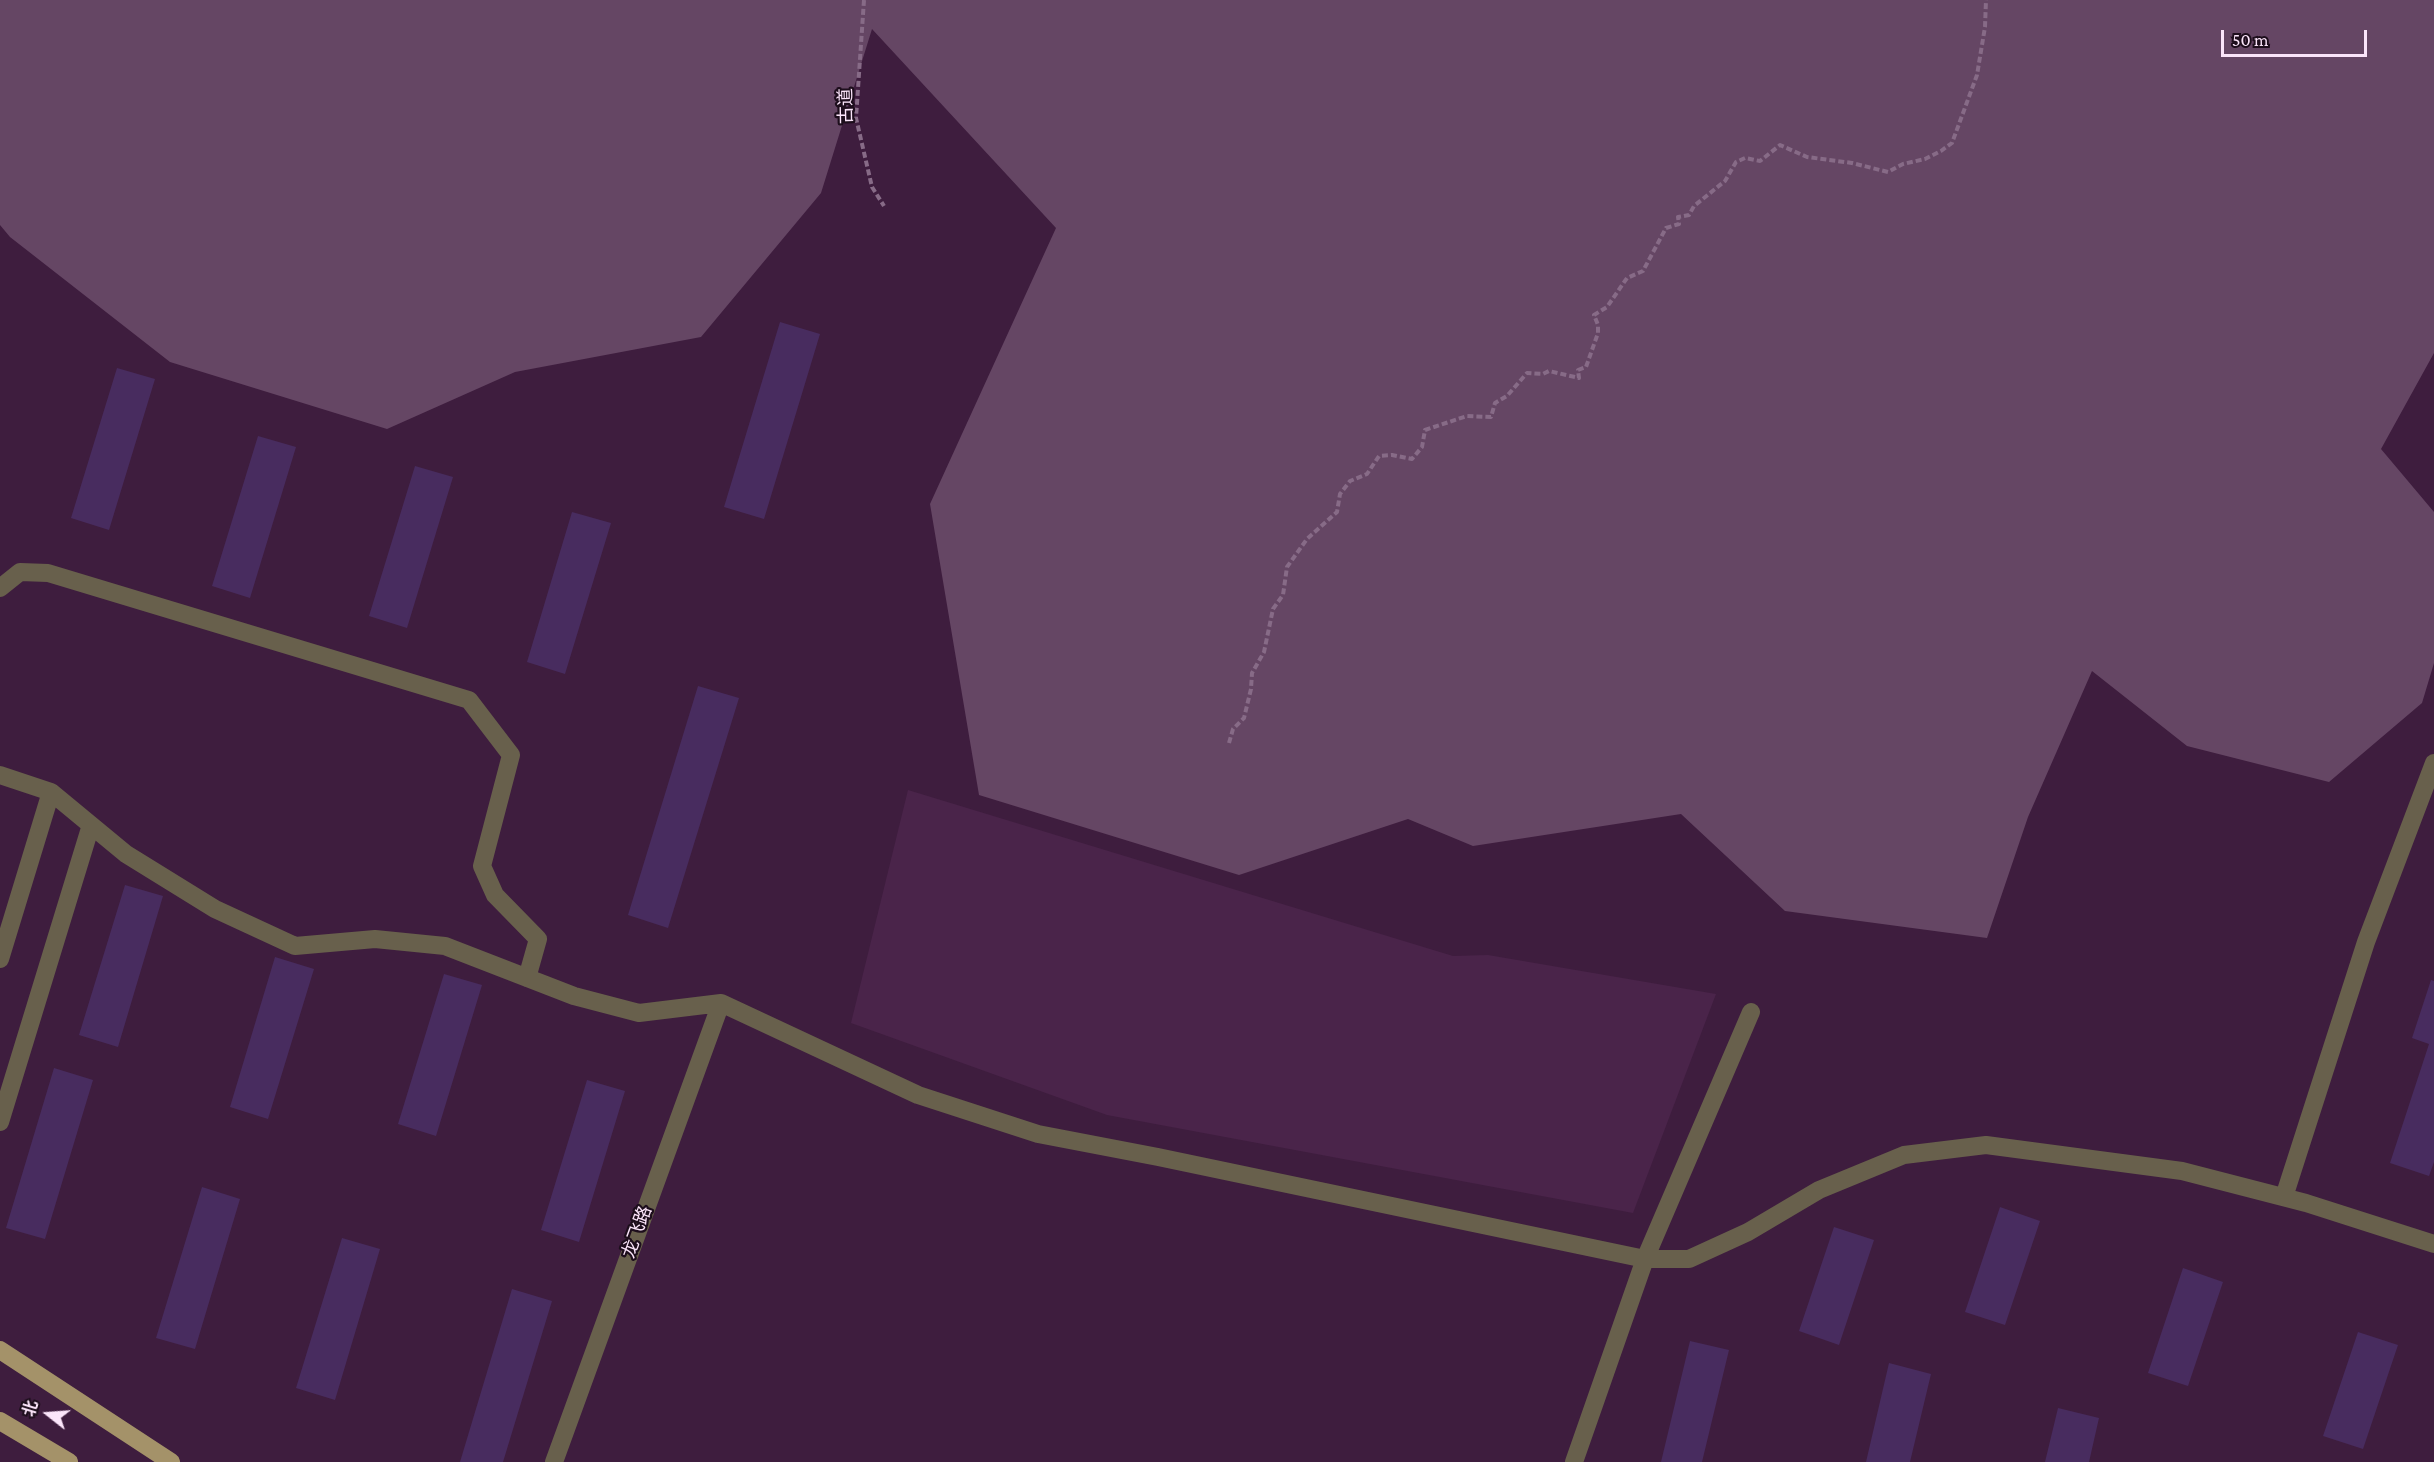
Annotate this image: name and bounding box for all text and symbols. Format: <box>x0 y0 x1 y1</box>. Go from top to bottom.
scale bar <box>2224 18 2370 56</box>
text: 50 m <box>2232 30 2269 50</box>
street label: 古道 <box>835 88 857 124</box>
street label: 龙飞路 <box>618 1203 656 1261</box>
north arrow <box>18 1384 78 1444</box>
text: 北 <box>20 1398 41 1419</box>

